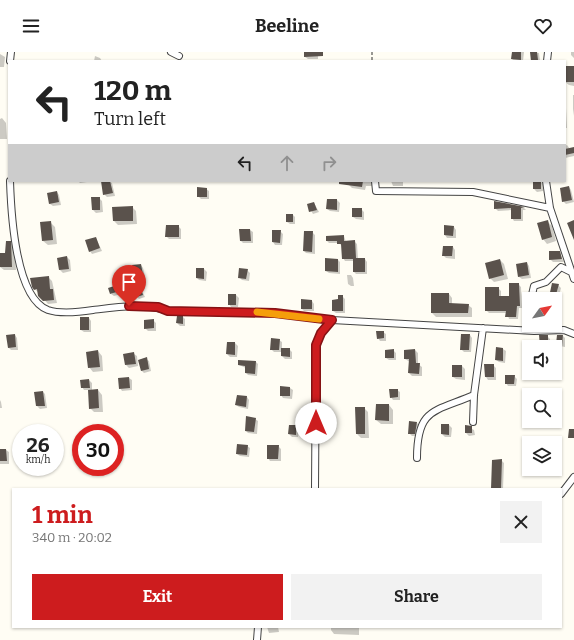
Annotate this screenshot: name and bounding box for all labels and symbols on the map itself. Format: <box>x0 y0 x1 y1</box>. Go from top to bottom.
pin <box>112 265 146 306</box>
north arrow <box>522 292 562 332</box>
position arrow <box>295 402 337 444</box>
speed limit sign: 30 <box>72 424 124 476</box>

